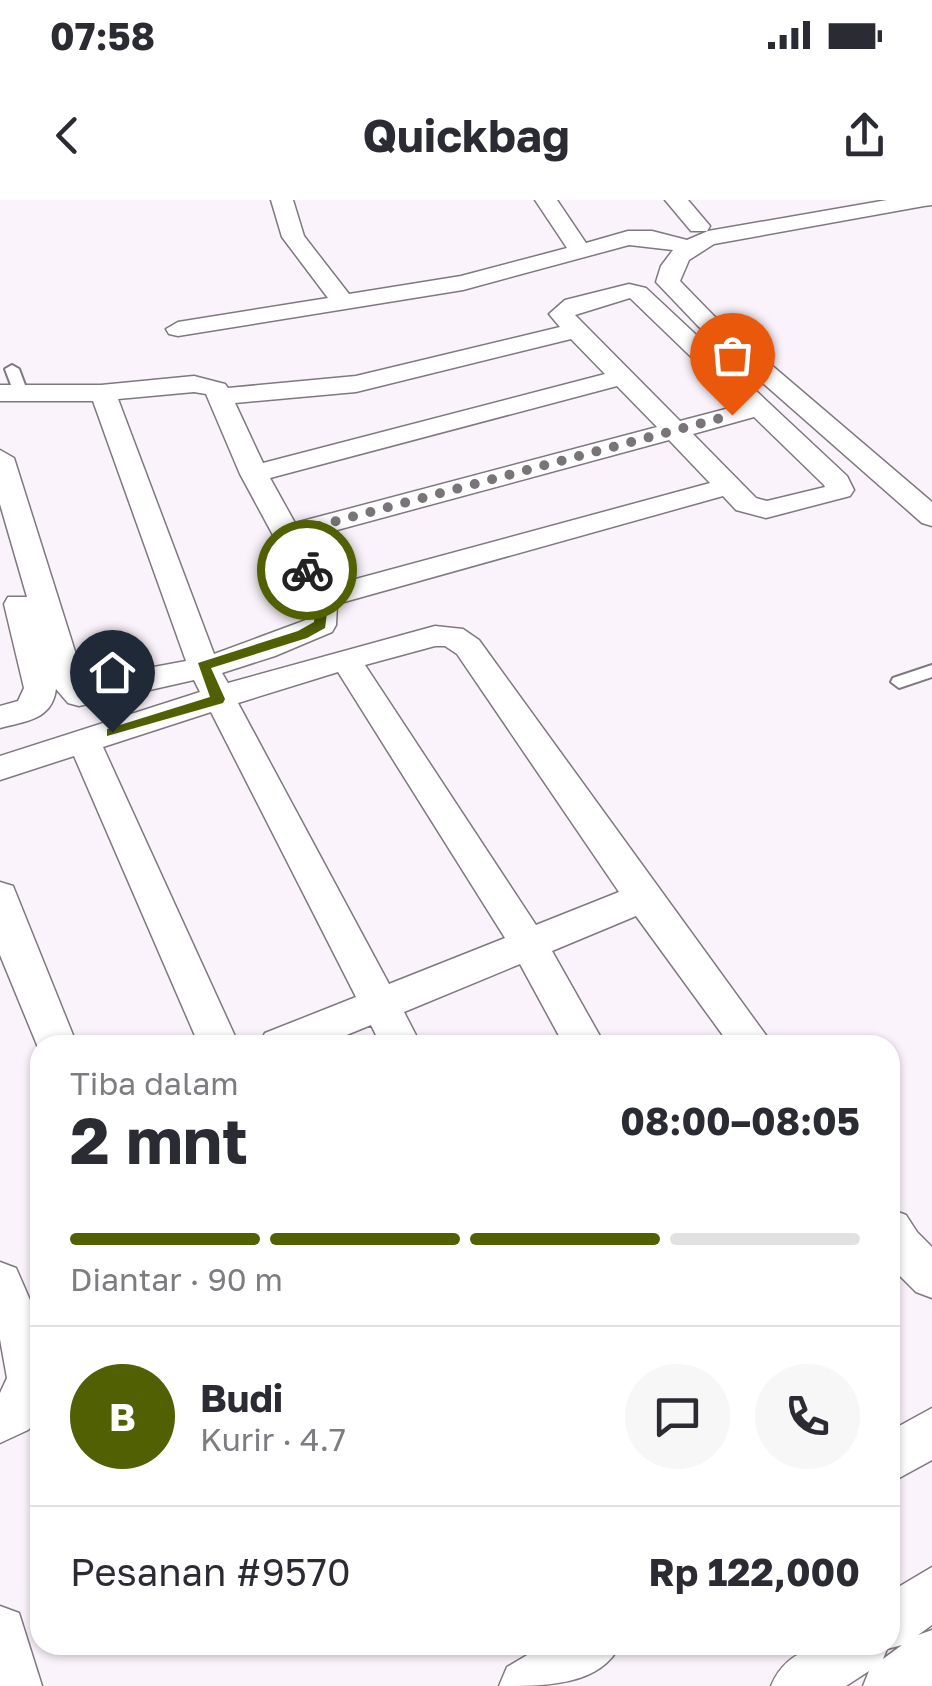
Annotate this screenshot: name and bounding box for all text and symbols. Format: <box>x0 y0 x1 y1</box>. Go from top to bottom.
text: 07:58 <box>50 13 155 58</box>
icon: back <box>40 108 95 163</box>
text: Quickbag <box>362 108 570 162</box>
icon: share <box>837 108 892 163</box>
pin <box>690 313 775 416</box>
icon: bag <box>705 328 760 383</box>
courier <box>257 520 357 620</box>
icon: bike <box>280 543 335 598</box>
pin <box>70 630 155 733</box>
icon: home <box>85 645 140 700</box>
text: Tiba dalam <box>70 1064 239 1102</box>
text: 08:00–08:05 <box>620 1098 860 1143</box>
text: 2 mnt <box>70 1100 248 1178</box>
text: Diantar · 90 m <box>70 1260 283 1298</box>
button: chat <box>625 1364 730 1469</box>
button: phone <box>755 1364 860 1469</box>
text: Budi <box>200 1375 283 1420</box>
text: B <box>109 1394 136 1439</box>
text: Kurir · 4.7 <box>200 1420 346 1458</box>
text: Pesanan #9570 <box>70 1549 350 1594</box>
text: Rp 122,000 <box>649 1549 860 1594</box>

